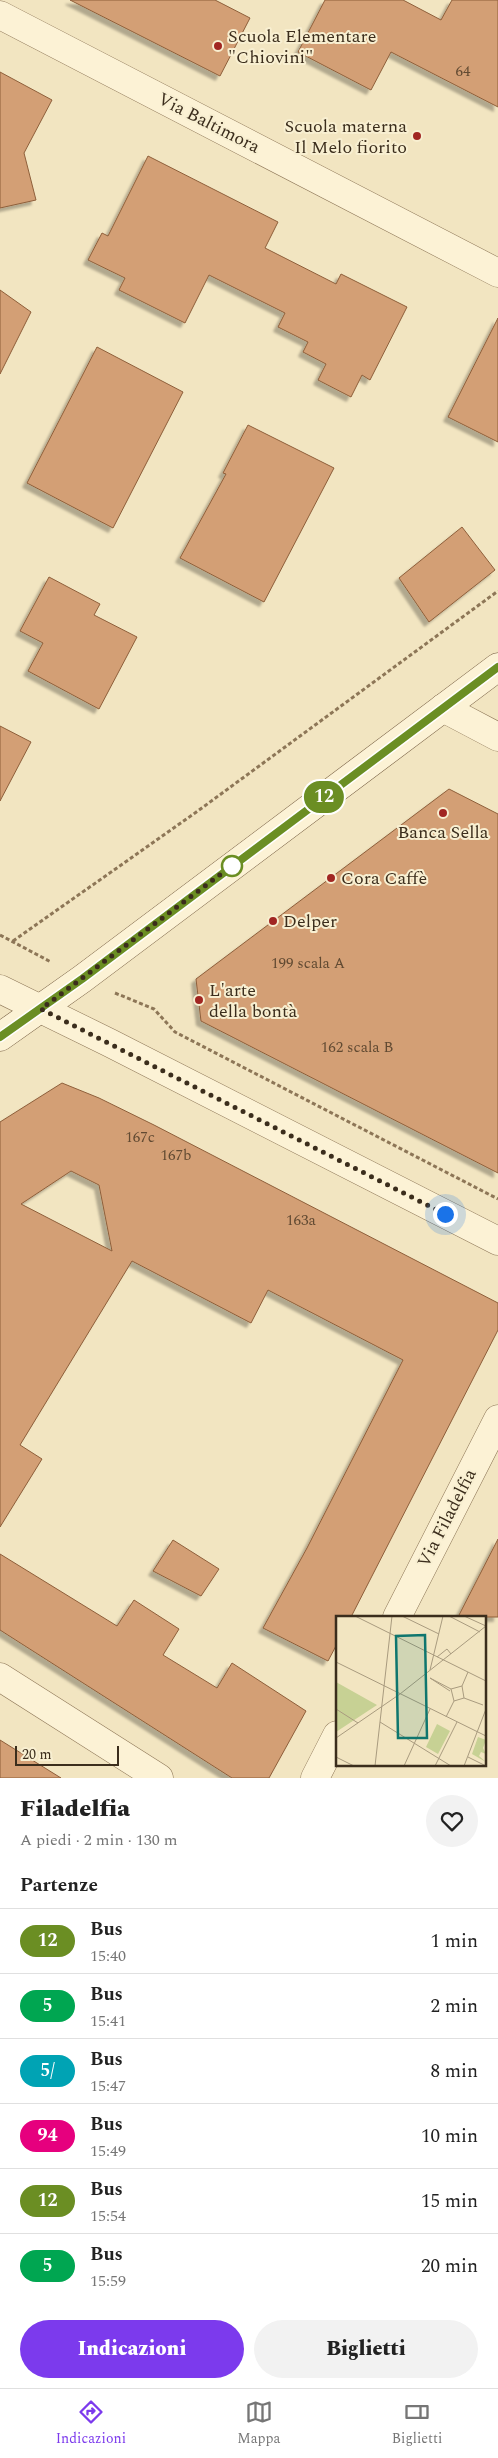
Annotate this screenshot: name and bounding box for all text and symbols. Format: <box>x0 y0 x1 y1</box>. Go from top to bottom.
place label: Scuola Elementare "Chiovini" <box>228 23 376 71</box>
marker: Scuola Elementare "Chiovini" <box>212 40 224 52</box>
house number: 64 <box>455 60 471 83</box>
street label: Via Baltimora <box>153 86 265 160</box>
place label: Scuola materna Il Melo fiorito <box>284 113 407 161</box>
marker: Scuola materna Il Melo fiorito <box>411 130 423 142</box>
line badge: 12 <box>302 781 346 813</box>
text: 12 <box>314 783 334 810</box>
marker: Banca Sella <box>437 807 449 819</box>
place label: Banca Sella <box>397 819 489 846</box>
unlabelled marker <box>221 855 243 877</box>
place label: Cora Caffè <box>341 865 427 892</box>
marker: Cora Caffè <box>325 872 337 884</box>
place label: Delper <box>283 908 337 935</box>
marker: Delper <box>267 915 279 927</box>
house number: 199 scala A <box>271 952 345 975</box>
place label: L'arte della bontà <box>209 977 297 1025</box>
marker: L'arte della bontà <box>193 994 205 1006</box>
house number: 162 scala B <box>321 1036 393 1059</box>
house number: 167c <box>125 1126 155 1149</box>
house number: 167b <box>161 1144 191 1167</box>
your location <box>433 1202 458 1227</box>
house number: 163a <box>286 1209 317 1232</box>
street label: Via Filadelfia <box>411 1464 484 1572</box>
inset map <box>336 1616 486 1766</box>
scale bar <box>15 1743 119 1766</box>
text: 20 m <box>22 1744 52 1765</box>
text: Filadelfia <box>20 1791 130 1827</box>
button: heart <box>426 1795 478 1847</box>
text: A piedi · 2 min · 130 m <box>20 1828 178 1852</box>
text: Partenze <box>20 1871 98 1900</box>
text: Bus <box>90 1915 123 1944</box>
text: 12 <box>37 1927 58 1954</box>
text: 1 min <box>430 1927 478 1956</box>
text: 15:40 <box>90 1944 126 1968</box>
text: Bus <box>90 1980 123 2009</box>
text: 5 <box>42 1992 53 2019</box>
text: 2 min <box>430 1992 478 2021</box>
text: 15:41 <box>90 2009 126 2033</box>
text: Bus <box>90 2045 123 2074</box>
text: 5/ <box>40 2057 55 2084</box>
text: 8 min <box>430 2057 478 2086</box>
text: 15:47 <box>90 2074 126 2098</box>
text: Bus <box>90 2110 123 2139</box>
text: 94 <box>37 2122 58 2149</box>
text: 10 min <box>421 2122 478 2151</box>
text: 15:49 <box>90 2139 126 2163</box>
text: Bus <box>90 2175 123 2204</box>
text: 12 <box>37 2187 58 2214</box>
text: 15 min <box>421 2187 478 2216</box>
text: 15:54 <box>90 2204 126 2228</box>
text: Bus <box>90 2240 123 2269</box>
text: 5 <box>42 2252 53 2279</box>
text: 20 min <box>421 2252 478 2281</box>
text: 15:59 <box>90 2269 126 2293</box>
button: Indicazioni <box>20 2320 244 2378</box>
button: Biglietti <box>254 2320 478 2378</box>
tab: Indicazioni <box>56 2398 126 2449</box>
tab: Mappa <box>237 2398 280 2449</box>
tab: Biglietti <box>392 2398 442 2449</box>

